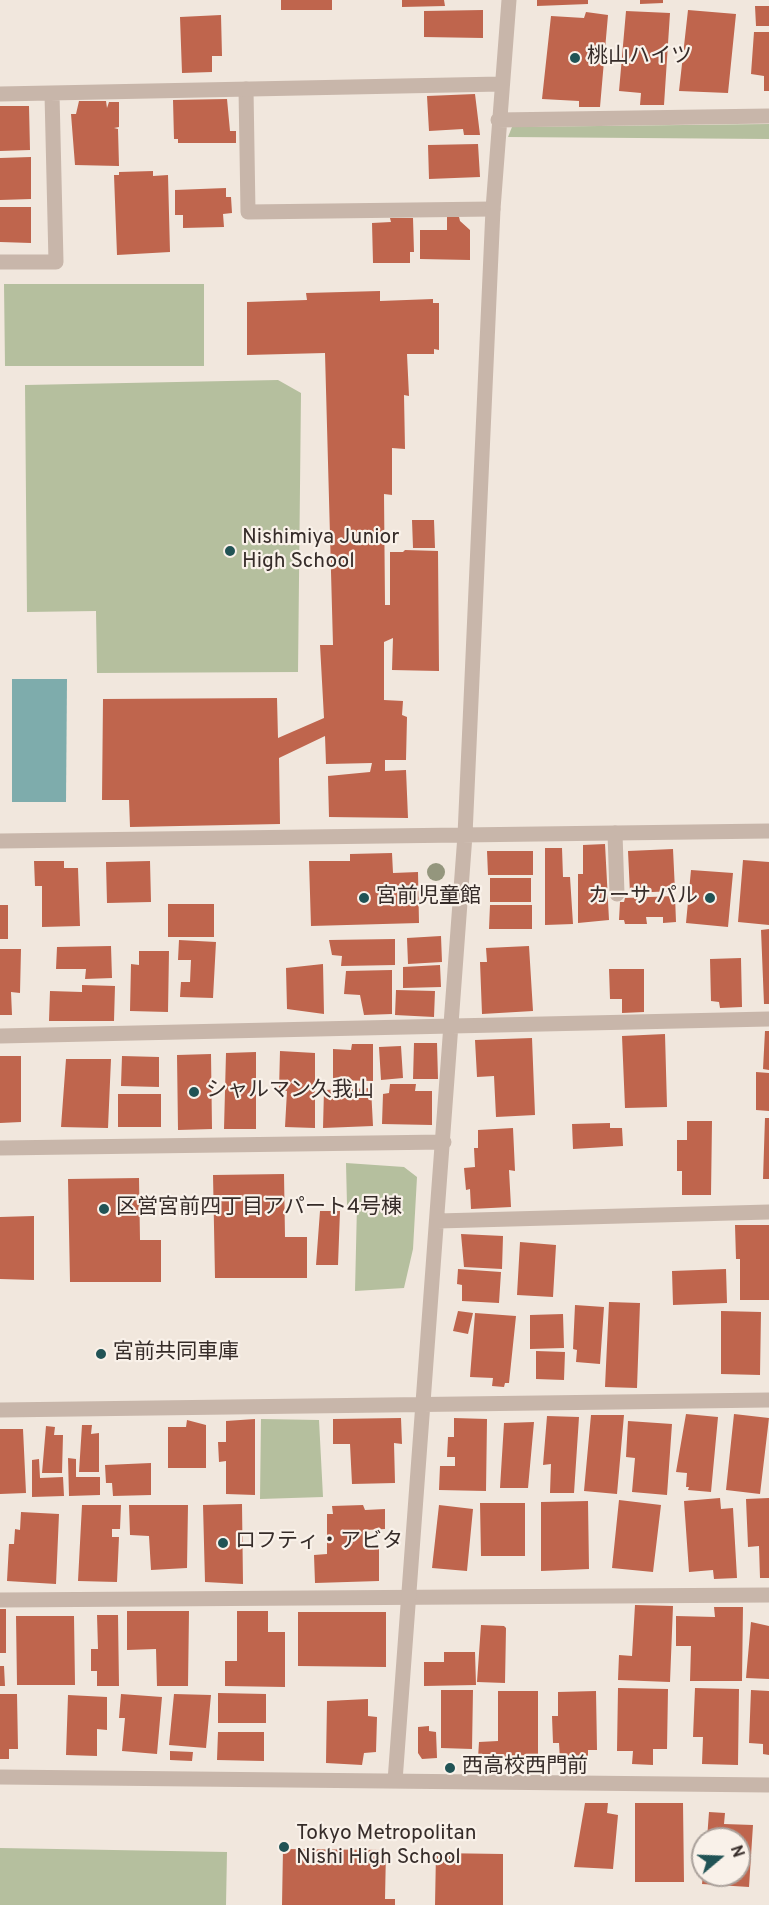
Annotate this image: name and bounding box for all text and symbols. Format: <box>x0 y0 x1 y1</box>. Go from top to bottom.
place label: 桃山ハイツ <box>587 45 692 71</box>
marker: 桃山ハイツ <box>568 51 582 65</box>
place label: Nishimiya Junior High School <box>242 526 399 576</box>
marker: Nishimiya Junior High School <box>223 544 237 558</box>
place label: 宮前児童館 <box>376 885 481 911</box>
place label: カーサ パル <box>588 885 698 911</box>
marker: 宮前児童館 <box>357 891 371 905</box>
marker: カーサ パル <box>703 891 717 905</box>
place label: シャルマン久我山 <box>206 1079 374 1105</box>
marker: シャルマン久我山 <box>187 1085 201 1099</box>
place label: 区営宮前四丁目アパート4号棟 <box>116 1196 402 1222</box>
marker: 区営宮前四丁目アパート4号棟 <box>97 1202 111 1216</box>
place label: 宮前共同車庫 <box>113 1341 239 1367</box>
marker: 宮前共同車庫 <box>94 1347 108 1361</box>
place label: ロフティ・アビタ <box>235 1530 403 1556</box>
marker: ロフティ・アビタ <box>216 1536 230 1550</box>
place label: 西高校西門前 <box>462 1755 588 1781</box>
marker: 西高校西門前 <box>443 1761 457 1775</box>
place label: Tokyo Metropolitan Nishi High School <box>296 1822 477 1872</box>
north arrow <box>691 1827 751 1887</box>
marker: Tokyo Metropolitan Nishi High School <box>277 1840 291 1854</box>
text: N <box>725 1843 747 1860</box>

